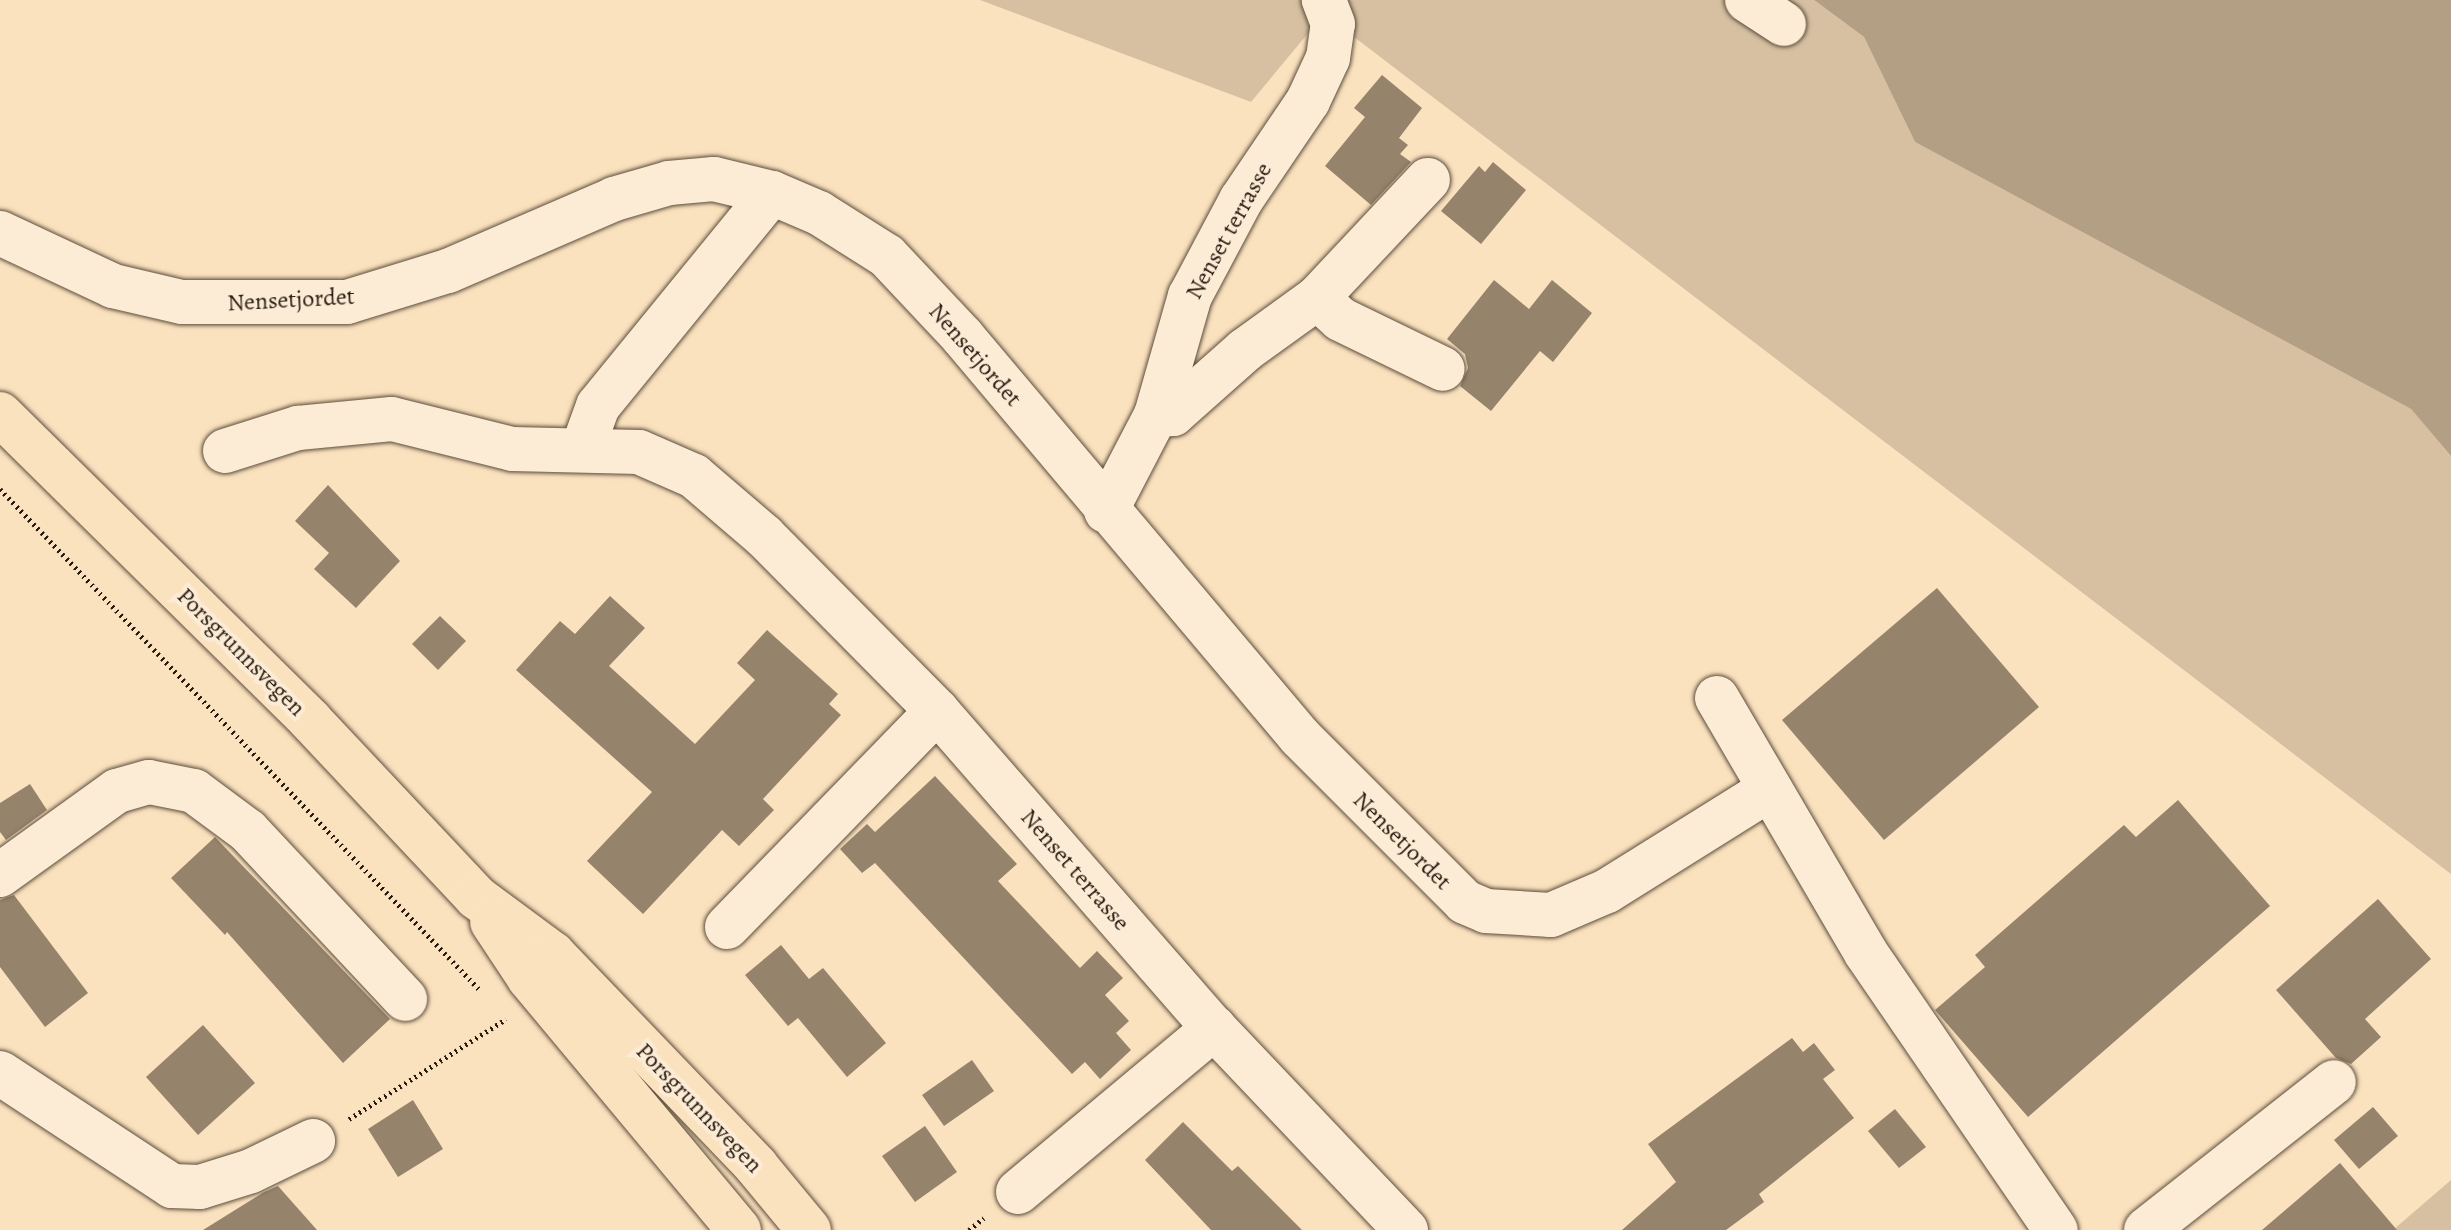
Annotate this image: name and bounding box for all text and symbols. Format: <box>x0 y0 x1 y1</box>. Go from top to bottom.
street label: Nenset terrasse <box>1180 158 1278 304</box>
street label: Nensetjordet <box>227 282 355 318</box>
street label: Nensetjordet <box>922 297 1028 413</box>
street label: Porsgrunnsvegen <box>171 582 311 722</box>
street label: Nensetjordet <box>1347 786 1457 896</box>
street label: Nenset terrasse <box>1014 803 1136 937</box>
street label: Porsgrunnsvegen <box>630 1037 768 1179</box>

